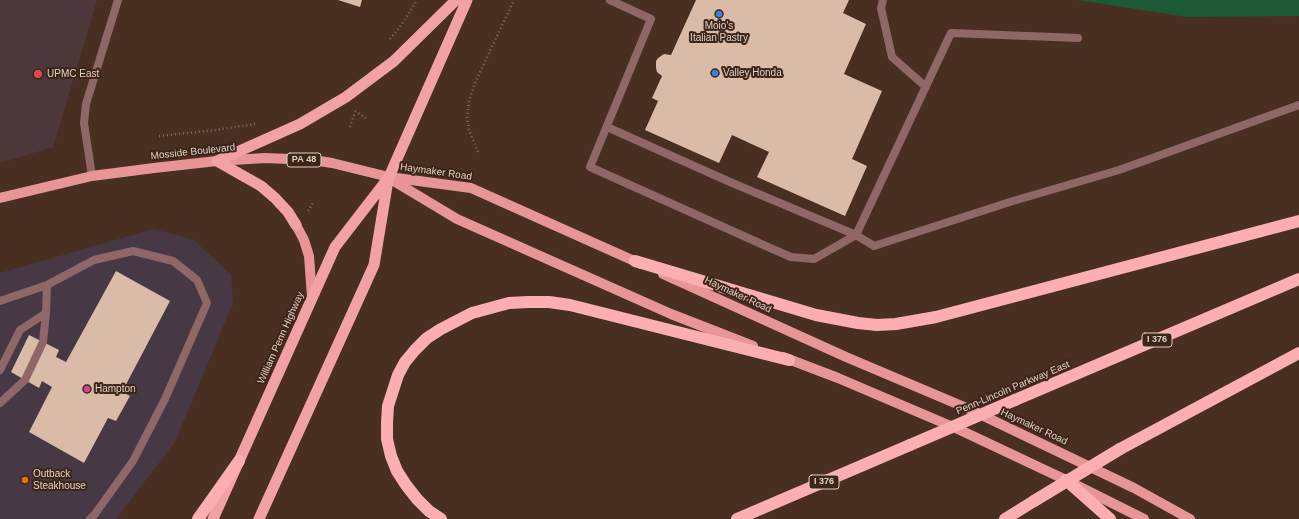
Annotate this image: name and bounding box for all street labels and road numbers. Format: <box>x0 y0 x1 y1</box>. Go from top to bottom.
street label: Mosside Boulevard <box>150 142 236 162</box>
road number: PA 48 <box>287 153 321 167</box>
street label: Haymaker Road <box>399 161 473 183</box>
street label: Haymaker Road <box>703 274 773 316</box>
street label: William Penn Highway <box>255 290 307 386</box>
road number: I 376 <box>1142 333 1172 347</box>
street label: Penn-Lincoln Parkway East <box>954 359 1072 417</box>
street label: Haymaker Road <box>999 406 1069 448</box>
road number: I 376 <box>809 475 839 489</box>

